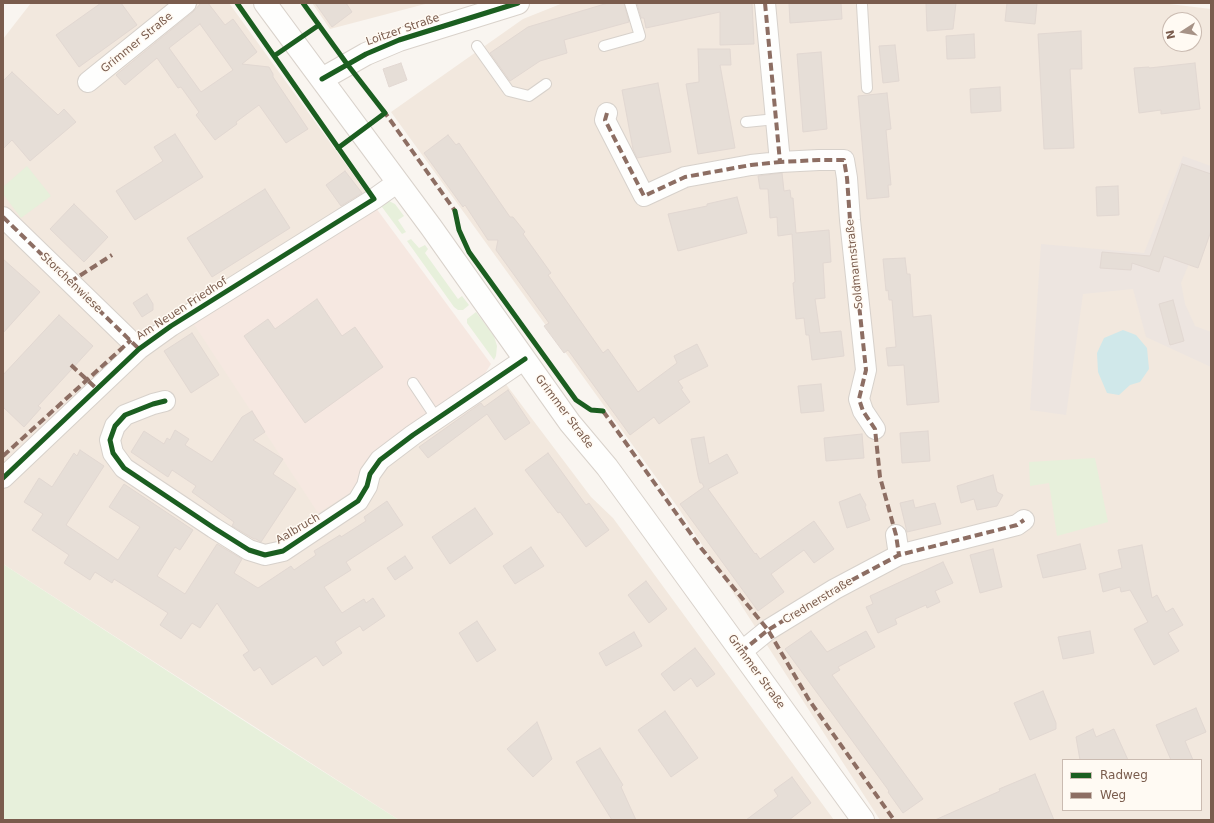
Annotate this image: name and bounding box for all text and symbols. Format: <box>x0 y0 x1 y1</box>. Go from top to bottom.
street label: Grimmer Straße <box>98 10 176 76</box>
street label: Loitzer Straße <box>365 11 441 49</box>
north arrow <box>1162 12 1202 52</box>
text: N <box>1163 29 1178 40</box>
street label: Soldmannstraße <box>844 218 866 310</box>
street label: Storchenwiese <box>38 250 104 316</box>
street label: Am Neuen Friedhof <box>134 275 230 343</box>
street label: Grimmer Straße <box>532 373 596 451</box>
street label: Aalbruch <box>274 511 322 547</box>
street label: Crednerstraße <box>781 575 855 627</box>
street label: Grimmer Straße <box>725 632 787 712</box>
legend <box>1062 759 1202 811</box>
text: Radweg <box>1100 768 1148 782</box>
text: Weg <box>1100 788 1126 802</box>

